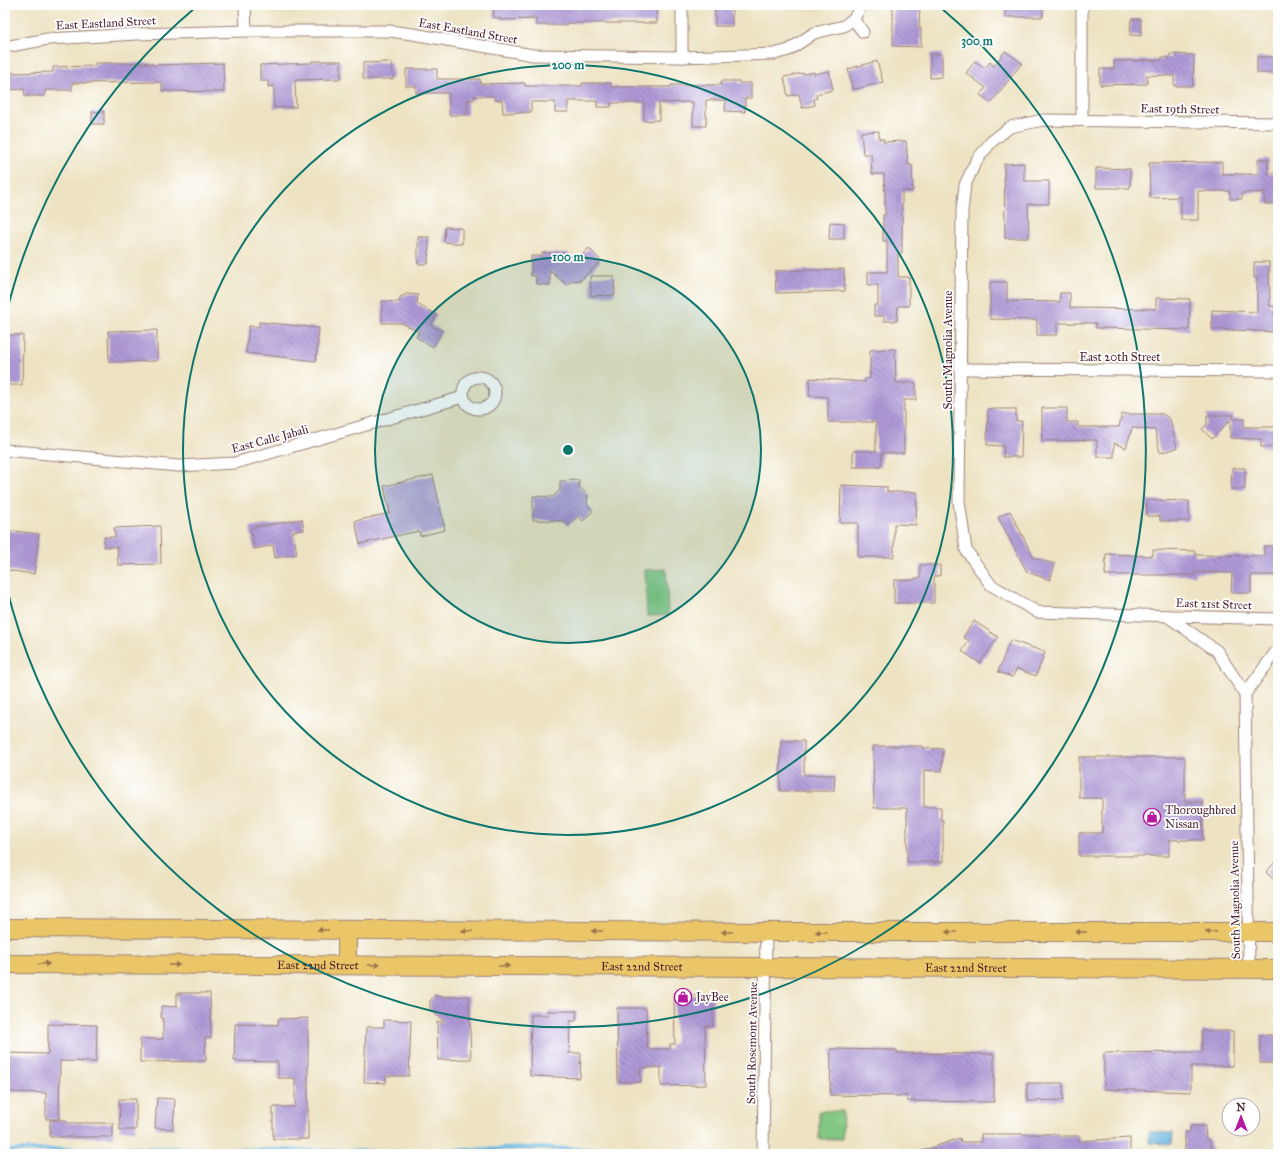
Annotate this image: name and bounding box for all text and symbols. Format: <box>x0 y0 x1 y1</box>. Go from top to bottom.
street label: East Eastland Street <box>56 13 157 33</box>
street label: East Eastland Street <box>417 15 519 47</box>
text: 300 m <box>961 34 994 49</box>
text: 200 m <box>552 58 585 72</box>
street label: East 19th Street <box>1140 101 1221 117</box>
text: 100 m <box>552 250 585 264</box>
street label: South Magnolia Avenue <box>941 291 956 409</box>
street label: East 20th Street <box>1079 350 1161 364</box>
street label: East Calle Jabali <box>230 422 311 457</box>
centre of rings <box>561 443 575 457</box>
street label: East 21st Street <box>1175 596 1253 612</box>
place label: Thoroughbred Nissan <box>1165 803 1236 831</box>
shop icon: Thoroughbred Nissan <box>1142 807 1162 827</box>
street label: South Magnolia Avenue <box>1227 840 1244 960</box>
one-way arrow <box>316 927 329 933</box>
one-way arrow <box>460 928 473 934</box>
one-way arrow <box>590 928 603 934</box>
one-way arrow <box>720 929 733 935</box>
one-way arrow <box>814 929 827 935</box>
one-way arrow <box>944 929 957 935</box>
one-way arrow <box>1074 929 1087 935</box>
one-way arrow <box>1204 929 1217 935</box>
street label: East 22nd Street <box>277 958 360 972</box>
street label: East 22nd Street <box>601 959 684 974</box>
one-way arrow <box>38 961 51 967</box>
street label: East 22nd Street <box>925 961 1008 975</box>
one-way arrow <box>168 962 181 968</box>
one-way arrow <box>368 962 381 968</box>
one-way arrow <box>498 963 511 969</box>
street label: South Rosemont Avenue <box>744 982 760 1104</box>
shop icon: JayBee <box>673 987 693 1007</box>
place label: JayBee <box>694 990 729 1005</box>
north arrow <box>1221 1097 1261 1137</box>
text: N <box>1236 1101 1246 1114</box>

